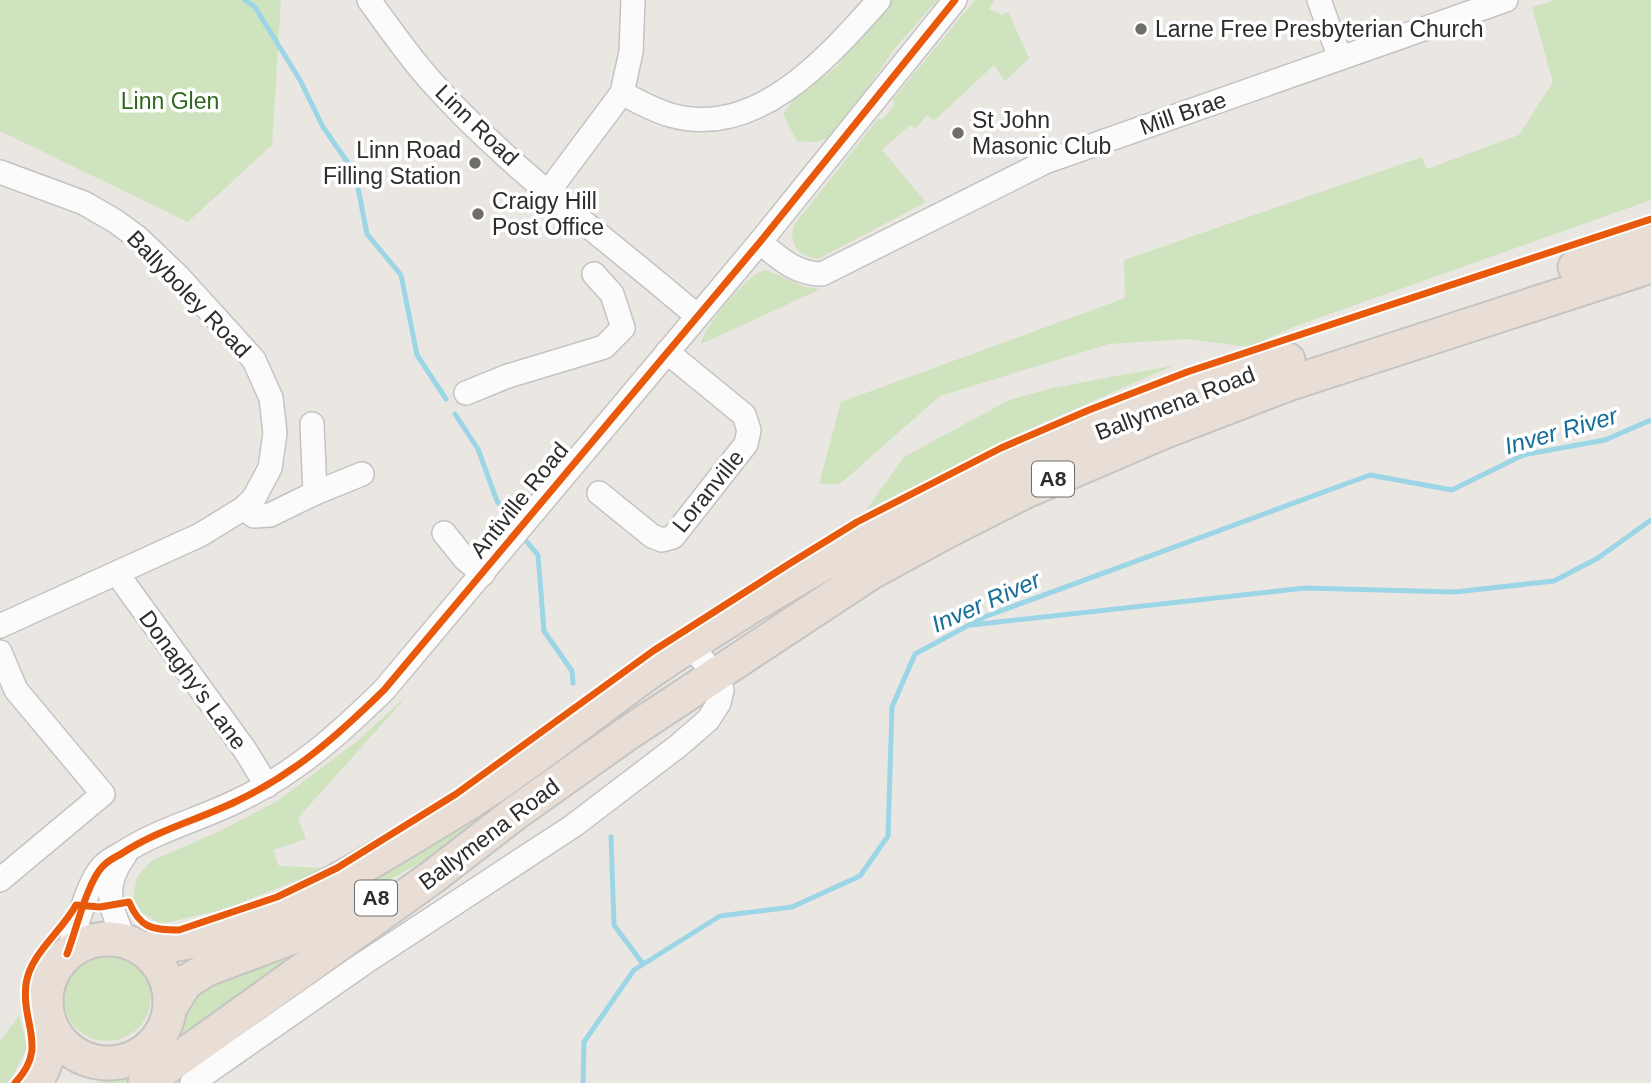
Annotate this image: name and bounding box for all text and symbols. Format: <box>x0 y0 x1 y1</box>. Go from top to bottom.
place label: Larne Free Presbyterian Church <box>1155 16 1484 42</box>
marker: Larne Free Presbyterian Church <box>1133 21 1149 37</box>
street label: Linn Road <box>430 79 524 171</box>
street label: Mill Brae <box>1136 86 1230 140</box>
park label: Linn Glen <box>121 88 219 114</box>
place label: St John Masonic Club <box>972 107 1111 159</box>
marker: St John Masonic Club <box>950 125 966 141</box>
place label: Linn Road Filling Station <box>323 137 461 189</box>
marker: Linn Road Filling Station <box>467 155 483 171</box>
place label: Craigy Hill Post Office <box>492 188 604 240</box>
marker: Craigy Hill Post Office <box>470 206 486 222</box>
street label: Ballyboley Road <box>122 225 256 363</box>
street label: Ballymena Road <box>1092 361 1258 445</box>
water label: Inver River <box>1501 401 1621 459</box>
street label: Antiville Road <box>465 437 573 563</box>
street label: Loranville <box>667 445 749 537</box>
road number: A8 <box>1032 462 1074 496</box>
water label: Inver River <box>927 565 1045 637</box>
street label: Donaghy's Lane <box>134 605 252 755</box>
street label: Ballymena Road <box>414 773 564 895</box>
road number: A8 <box>355 880 397 916</box>

